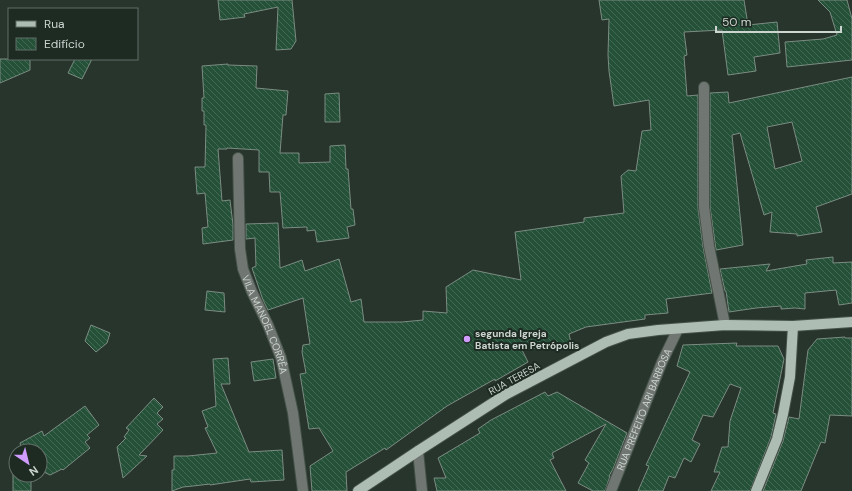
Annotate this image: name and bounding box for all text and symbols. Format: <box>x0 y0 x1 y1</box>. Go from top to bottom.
legend <box>8 8 138 60</box>
scale bar <box>716 8 841 34</box>
text: 50 m <box>722 14 751 30</box>
text: Rua <box>44 16 65 32</box>
text: Edifício <box>44 36 85 52</box>
street label: VILA MANOEL CORRÊA <box>239 273 290 375</box>
place label: segunda Igreja Batista em Petrópolis <box>475 327 579 352</box>
marker: segunda Igreja Batista em Petrópolis <box>462 334 472 344</box>
street label: RUA PREFEITO ARI BARBOSA <box>614 346 675 472</box>
street label: RUA TERESA <box>486 359 543 398</box>
north arrow <box>8 443 48 483</box>
text: N <box>26 463 41 479</box>

